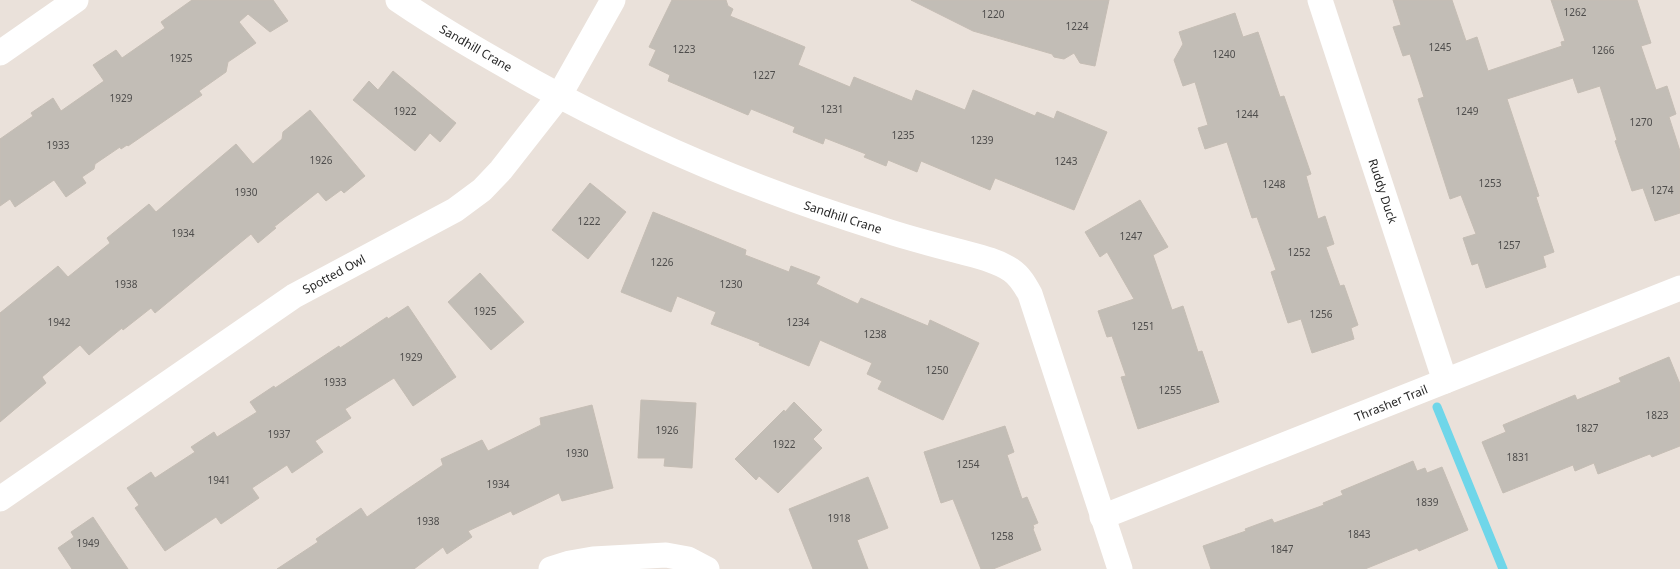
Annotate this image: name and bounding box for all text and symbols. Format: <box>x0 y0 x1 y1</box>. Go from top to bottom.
house number: 1262 <box>1564 5 1587 19</box>
house number: 1220 <box>982 7 1005 21</box>
house number: 1224 <box>1066 19 1089 33</box>
street label: Sandhill Crane <box>437 20 516 76</box>
house number: 1245 <box>1429 40 1452 54</box>
house number: 1223 <box>673 42 696 56</box>
house number: 1266 <box>1592 43 1615 57</box>
house number: 1240 <box>1213 47 1236 61</box>
house number: 1925 <box>170 51 193 65</box>
house number: 1227 <box>753 68 776 82</box>
house number: 1929 <box>110 91 133 105</box>
house number: 1231 <box>821 102 843 116</box>
house number: 1922 <box>394 104 417 118</box>
house number: 1249 <box>1456 104 1479 118</box>
house number: 1244 <box>1236 107 1259 121</box>
house number: 1270 <box>1630 115 1653 129</box>
house number: 1235 <box>892 128 915 142</box>
house number: 1239 <box>971 133 994 147</box>
house number: 1933 <box>47 138 70 152</box>
house number: 1926 <box>310 153 333 167</box>
house number: 1243 <box>1055 154 1078 168</box>
street label: Ruddy Duck <box>1365 156 1402 226</box>
house number: 1253 <box>1479 176 1502 190</box>
house number: 1248 <box>1263 177 1286 191</box>
house number: 1274 <box>1651 183 1674 197</box>
house number: 1930 <box>235 185 258 199</box>
street label: Sandhill Crane <box>802 196 884 238</box>
house number: 1222 <box>578 214 601 228</box>
house number: 1934 <box>172 226 195 240</box>
house number: 1247 <box>1120 229 1143 243</box>
house number: 1257 <box>1498 238 1521 252</box>
house number: 1252 <box>1288 245 1311 259</box>
street label: Spotted Owl <box>300 250 368 298</box>
house number: 1226 <box>651 255 674 269</box>
house number: 1938 <box>115 277 138 291</box>
house number: 1230 <box>720 277 743 291</box>
house number: 1925 <box>474 304 497 318</box>
house number: 1256 <box>1310 307 1333 321</box>
house number: 1942 <box>48 315 71 329</box>
house number: 1234 <box>787 315 810 329</box>
house number: 1251 <box>1132 319 1154 333</box>
house number: 1238 <box>864 327 887 341</box>
house number: 1929 <box>400 350 423 364</box>
house number: 1250 <box>926 363 949 377</box>
house number: 1933 <box>324 375 347 389</box>
street label: Thrasher Trail <box>1352 381 1430 425</box>
house number: 1255 <box>1159 383 1182 397</box>
house number: 1823 <box>1646 408 1669 422</box>
house number: 1827 <box>1576 421 1599 435</box>
house number: 1926 <box>656 423 679 437</box>
house number: 1937 <box>268 427 291 441</box>
house number: 1922 <box>773 437 796 451</box>
house number: 1930 <box>566 446 589 460</box>
house number: 1831 <box>1507 450 1529 464</box>
house number: 1254 <box>957 457 980 471</box>
house number: 1941 <box>208 473 230 487</box>
house number: 1934 <box>487 477 510 491</box>
house number: 1839 <box>1416 495 1439 509</box>
house number: 1918 <box>828 511 851 525</box>
house number: 1938 <box>417 514 440 528</box>
house number: 1843 <box>1348 527 1371 541</box>
house number: 1258 <box>991 529 1014 543</box>
house number: 1949 <box>77 536 100 550</box>
house number: 1847 <box>1271 542 1294 556</box>

